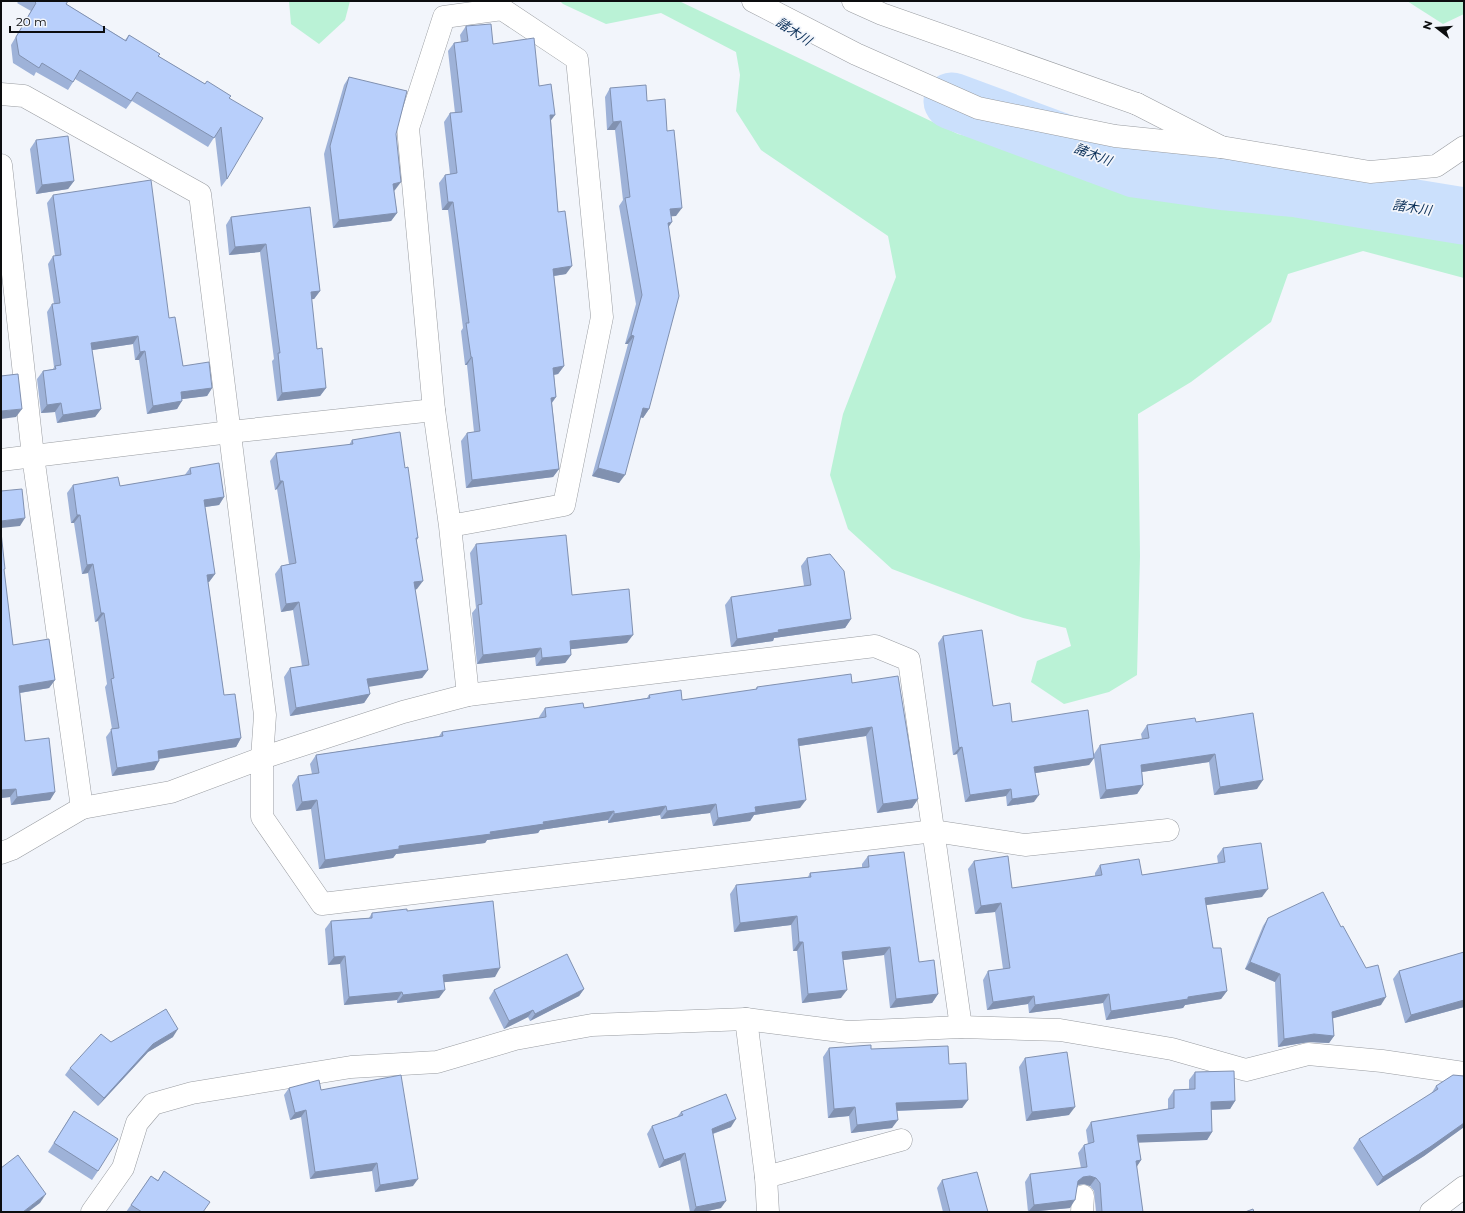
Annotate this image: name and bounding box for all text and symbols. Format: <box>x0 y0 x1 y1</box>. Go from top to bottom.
scale bar <box>10 8 104 34</box>
north arrow <box>1417 8 1457 48</box>
text: 20 m <box>16 14 47 29</box>
water label: 諸木川 <box>773 14 816 49</box>
text: N <box>1419 19 1435 31</box>
water label: 諸木川 <box>1072 140 1116 169</box>
water label: 諸木川 <box>1391 196 1434 218</box>

